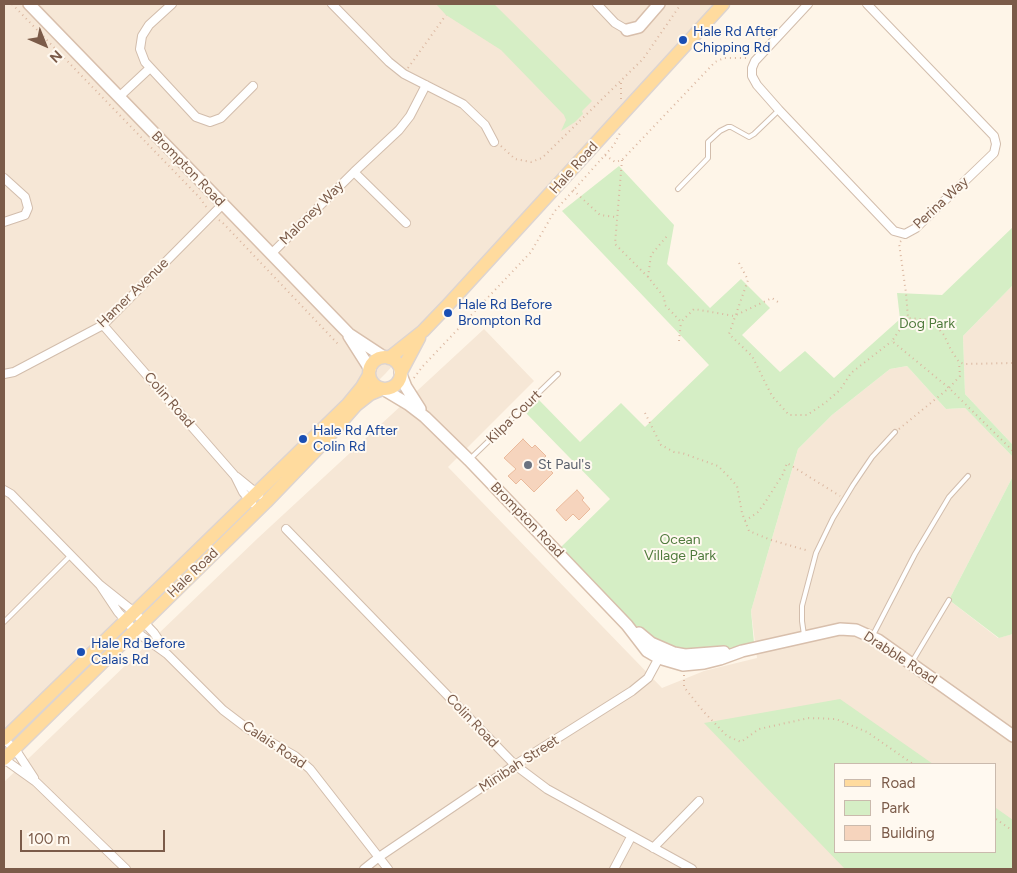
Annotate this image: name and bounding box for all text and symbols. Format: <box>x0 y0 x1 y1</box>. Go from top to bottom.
north arrow <box>20 20 70 70</box>
place label: Hale Rd After Chipping Rd <box>693 24 778 56</box>
marker: Hale Rd After Chipping Rd <box>677 34 689 46</box>
text: N <box>46 46 66 66</box>
street label: Brompton Road <box>148 128 228 210</box>
street label: Hale Road <box>546 139 602 197</box>
street label: Perina Way <box>910 173 972 233</box>
street label: Maloney Way <box>277 178 347 248</box>
street label: Hamer Avenue <box>94 255 172 331</box>
place label: Hale Rd Before Brompton Rd <box>458 297 552 330</box>
marker: Hale Rd Before Brompton Rd <box>442 307 454 319</box>
park label: Dog Park <box>899 316 955 332</box>
street label: Colin Road <box>140 369 198 431</box>
street label: Kilpa Court <box>483 387 545 447</box>
place label: Hale Rd After Colin Rd <box>313 423 398 456</box>
marker: Hale Rd After Colin Rd <box>297 433 309 445</box>
place label: St Paul's <box>538 457 591 473</box>
marker: St Paul's <box>522 459 534 471</box>
street label: Brompton Road <box>487 479 567 561</box>
park label: Ocean Village Park <box>644 532 716 564</box>
street label: Hale Road <box>164 545 222 601</box>
street label: Drabble Road <box>860 628 940 688</box>
place label: Hale Rd Before Calais Rd <box>91 636 185 669</box>
marker: Hale Rd Before Calais Rd <box>75 646 87 658</box>
street label: Colin Road <box>442 691 502 751</box>
street label: Calais Road <box>239 718 309 772</box>
street label: Minibah Street <box>476 732 562 796</box>
legend <box>834 763 997 853</box>
text: Road <box>881 774 916 792</box>
text: Park <box>881 799 910 817</box>
scale bar <box>22 820 168 852</box>
text: Building <box>881 824 935 842</box>
text: 100 m <box>28 830 70 848</box>

